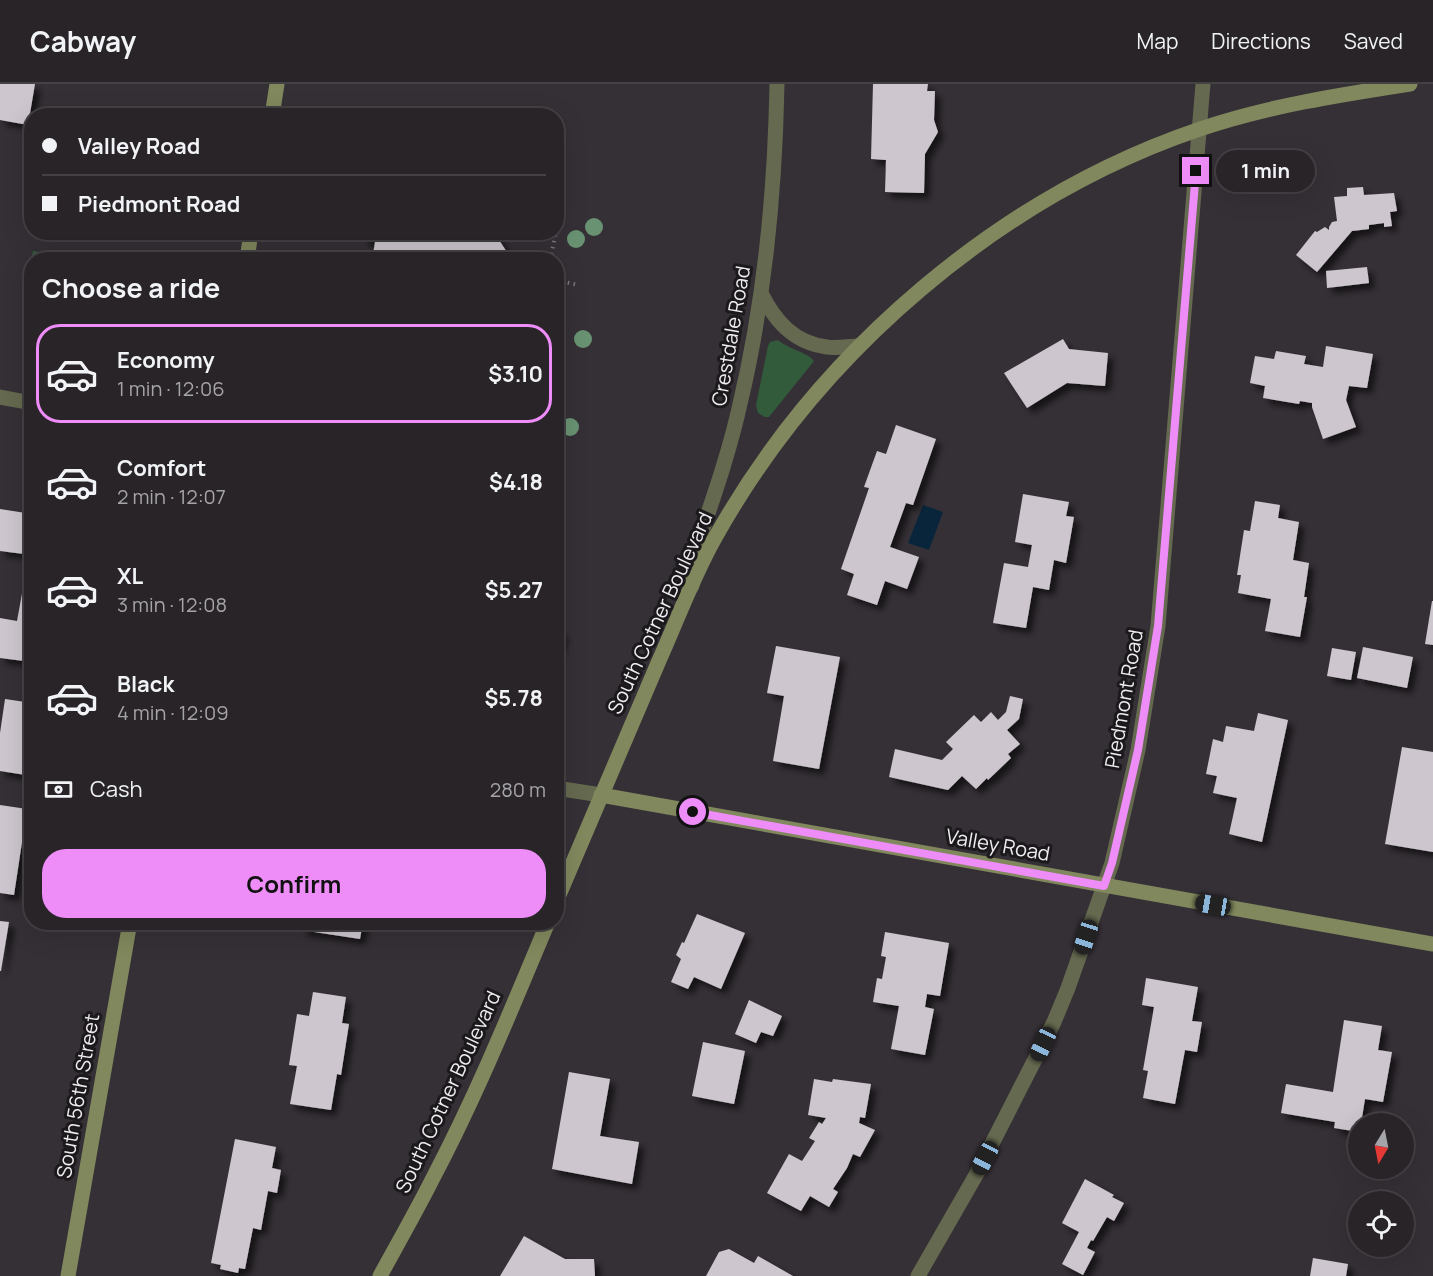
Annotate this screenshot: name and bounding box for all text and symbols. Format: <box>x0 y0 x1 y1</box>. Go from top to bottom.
text: Cabway <box>30 22 136 60</box>
text: Map <box>1137 27 1178 55</box>
text: Directions <box>1211 27 1311 55</box>
text: Saved <box>1344 27 1403 55</box>
text: Valley Road <box>78 131 200 161</box>
callout: 1 min <box>1217 150 1316 192</box>
route end <box>1182 157 1209 184</box>
text: 1 min <box>1241 157 1290 184</box>
text: Piedmont Road <box>78 189 240 219</box>
street label: Crestdale Road <box>705 264 756 408</box>
text: Choose a ride <box>42 269 220 306</box>
text: Economy <box>117 345 215 375</box>
icon: car <box>45 347 99 401</box>
text: $3.10 <box>488 359 543 389</box>
text: 1 min · 12:06 <box>117 375 225 402</box>
text: Comfort <box>117 453 206 483</box>
icon: car <box>45 455 99 509</box>
text: $4.18 <box>489 467 543 497</box>
text: 2 min · 12:07 <box>117 483 226 510</box>
street label: South Cotner Boulevard <box>601 507 718 718</box>
text: XL <box>117 561 143 591</box>
icon: car <box>45 563 99 617</box>
text: $5.27 <box>485 575 543 605</box>
text: 3 min · 12:08 <box>117 591 227 618</box>
street label: Piedmont Road <box>1098 627 1149 770</box>
text: Black <box>117 669 174 699</box>
icon: car <box>45 671 99 725</box>
text: $5.78 <box>484 683 543 713</box>
text: 4 min · 12:09 <box>117 699 229 726</box>
icon: cash <box>42 773 75 806</box>
text: Cash <box>90 774 143 804</box>
text: 280 m <box>490 776 546 803</box>
route start <box>679 798 706 825</box>
street label: Valley Road <box>944 822 1052 867</box>
button: Confirm <box>42 849 546 918</box>
car <box>1194 893 1232 917</box>
car <box>1072 917 1100 957</box>
street label: South Cotner Boulevard <box>389 986 506 1197</box>
street label: South 56th Street <box>50 1012 105 1180</box>
car <box>1027 1024 1059 1064</box>
north arrow <box>1348 1113 1414 1179</box>
map controls <box>1348 1113 1414 1257</box>
car <box>969 1138 1001 1178</box>
button: locate <box>1348 1191 1414 1257</box>

